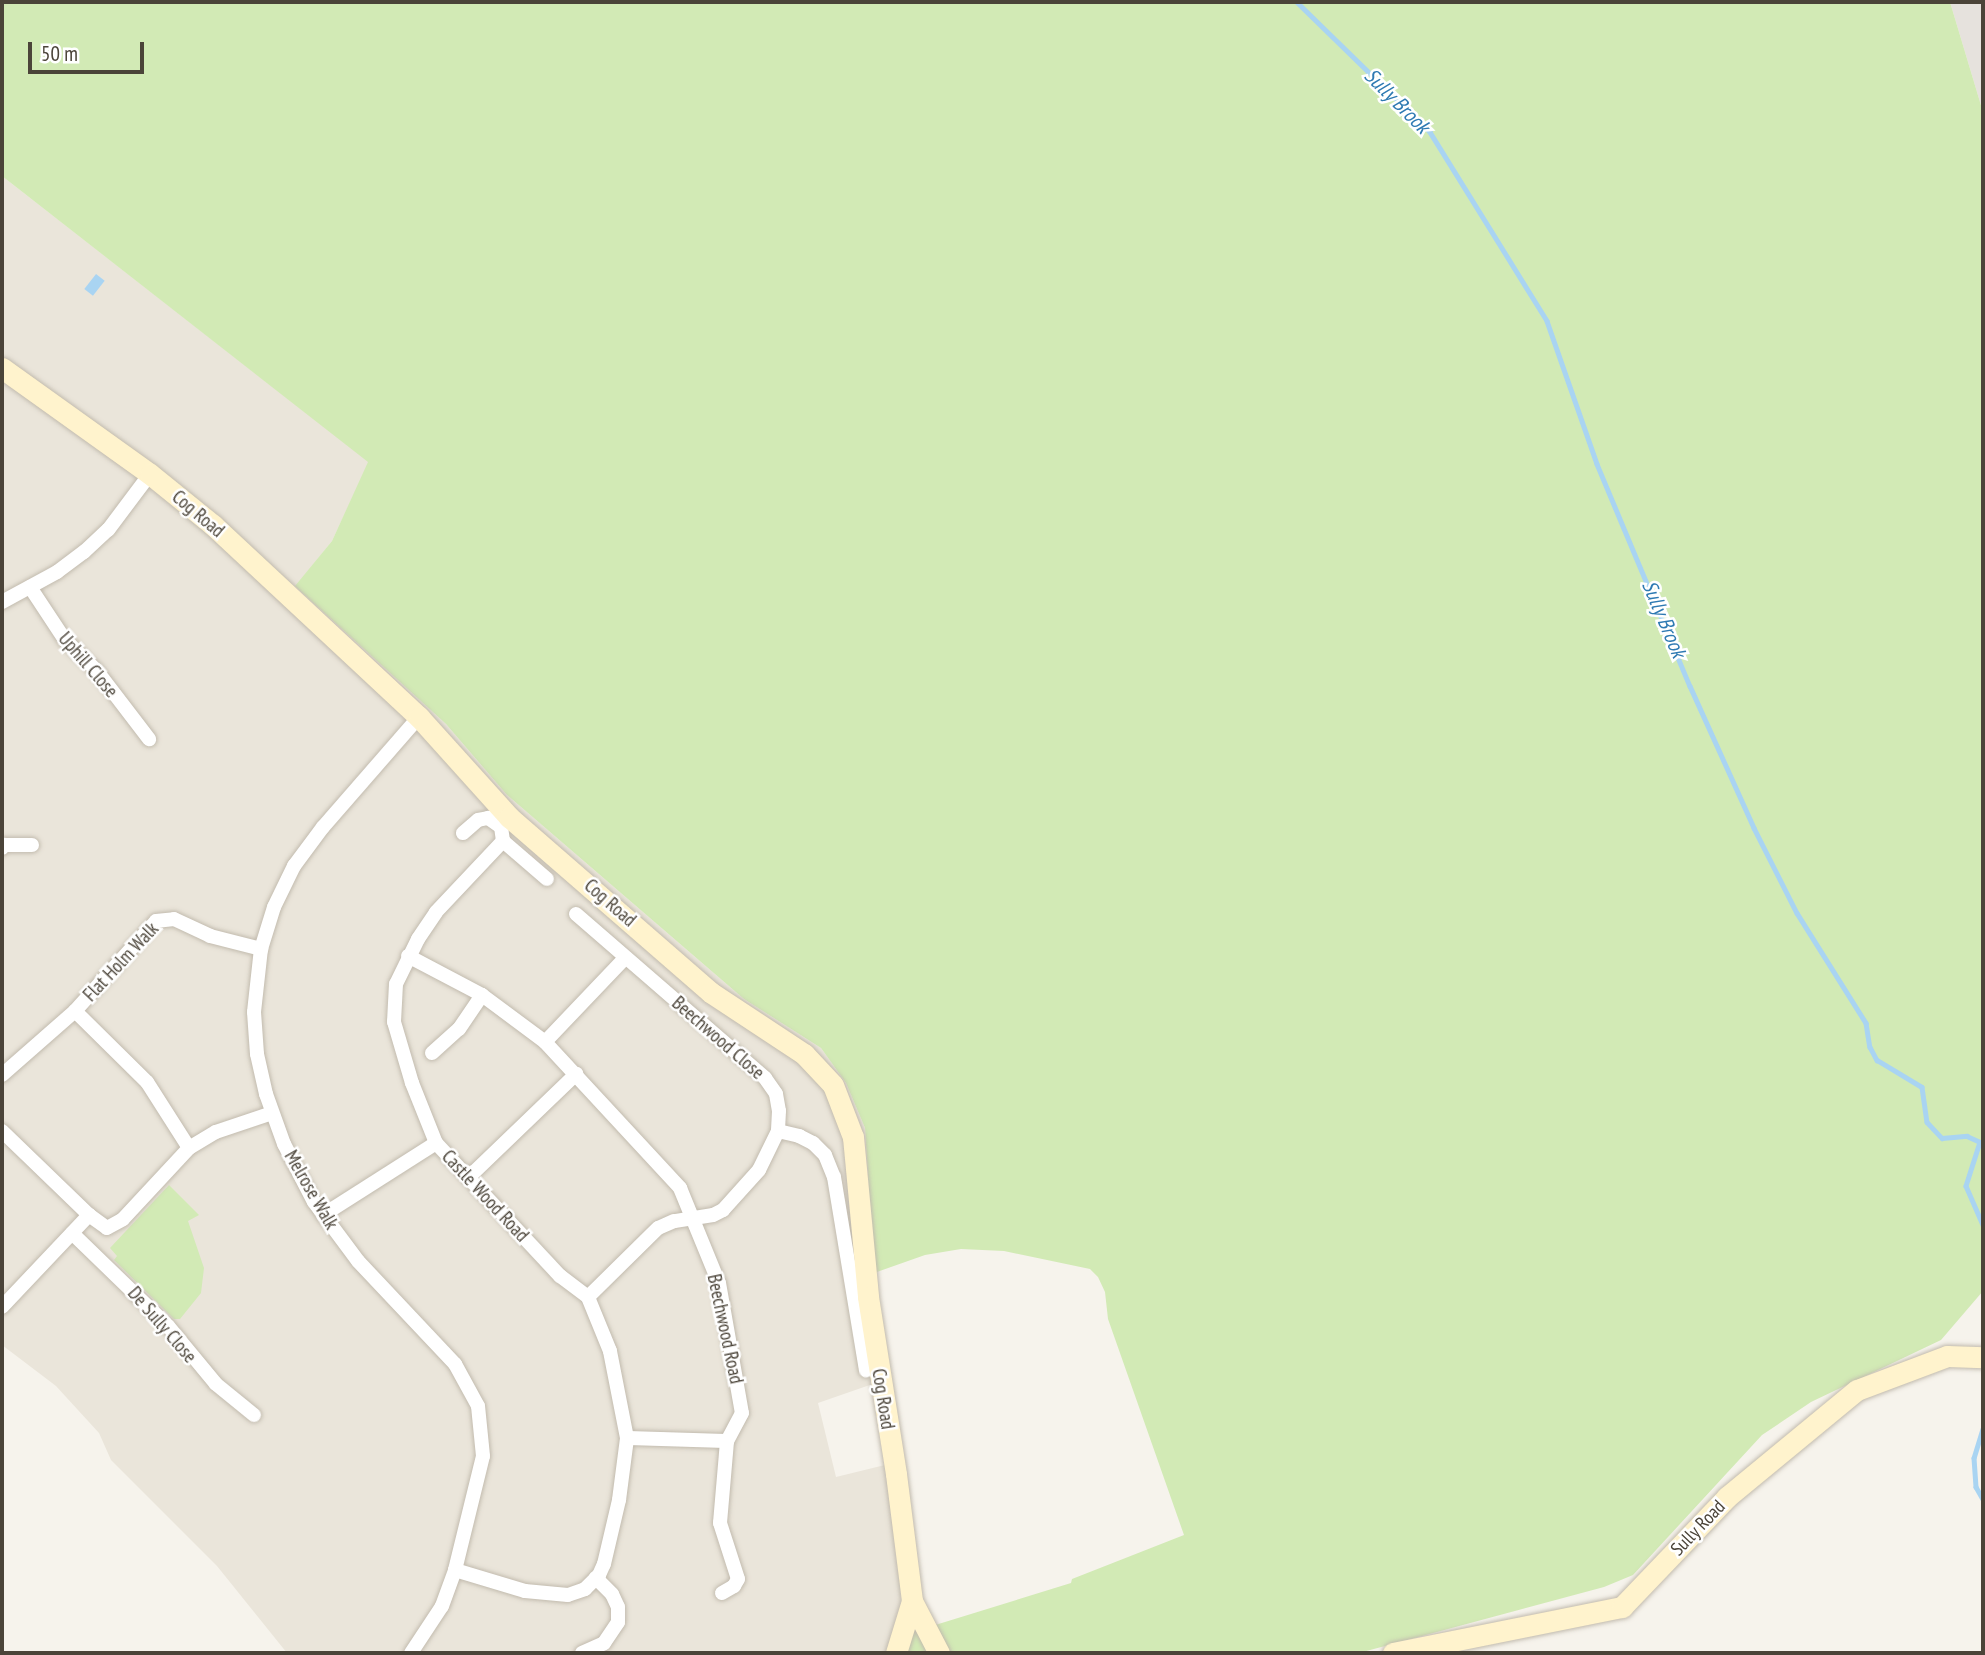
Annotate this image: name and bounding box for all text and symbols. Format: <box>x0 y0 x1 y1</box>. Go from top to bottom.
scale bar <box>32 28 147 72</box>
text: 50 m <box>41 40 78 67</box>
water label: Sully Brook <box>1359 63 1435 139</box>
street label: Cog Road <box>167 486 229 542</box>
water label: Sully Brook <box>1636 576 1692 662</box>
street label: Uphill Close <box>53 628 123 702</box>
street label: Cog Road <box>579 874 641 932</box>
street label: Flat Holm Walk <box>79 918 163 1006</box>
street label: Beechwood Close <box>667 992 769 1084</box>
street label: Castle Wood Road <box>437 1145 533 1247</box>
street label: Melrose Walk <box>279 1146 343 1234</box>
street label: Beechwood Road <box>702 1272 748 1386</box>
street label: De Sully Close <box>123 1282 201 1368</box>
street label: Cog Road <box>867 1367 899 1431</box>
street label: Sully Road <box>1666 1495 1730 1561</box>

